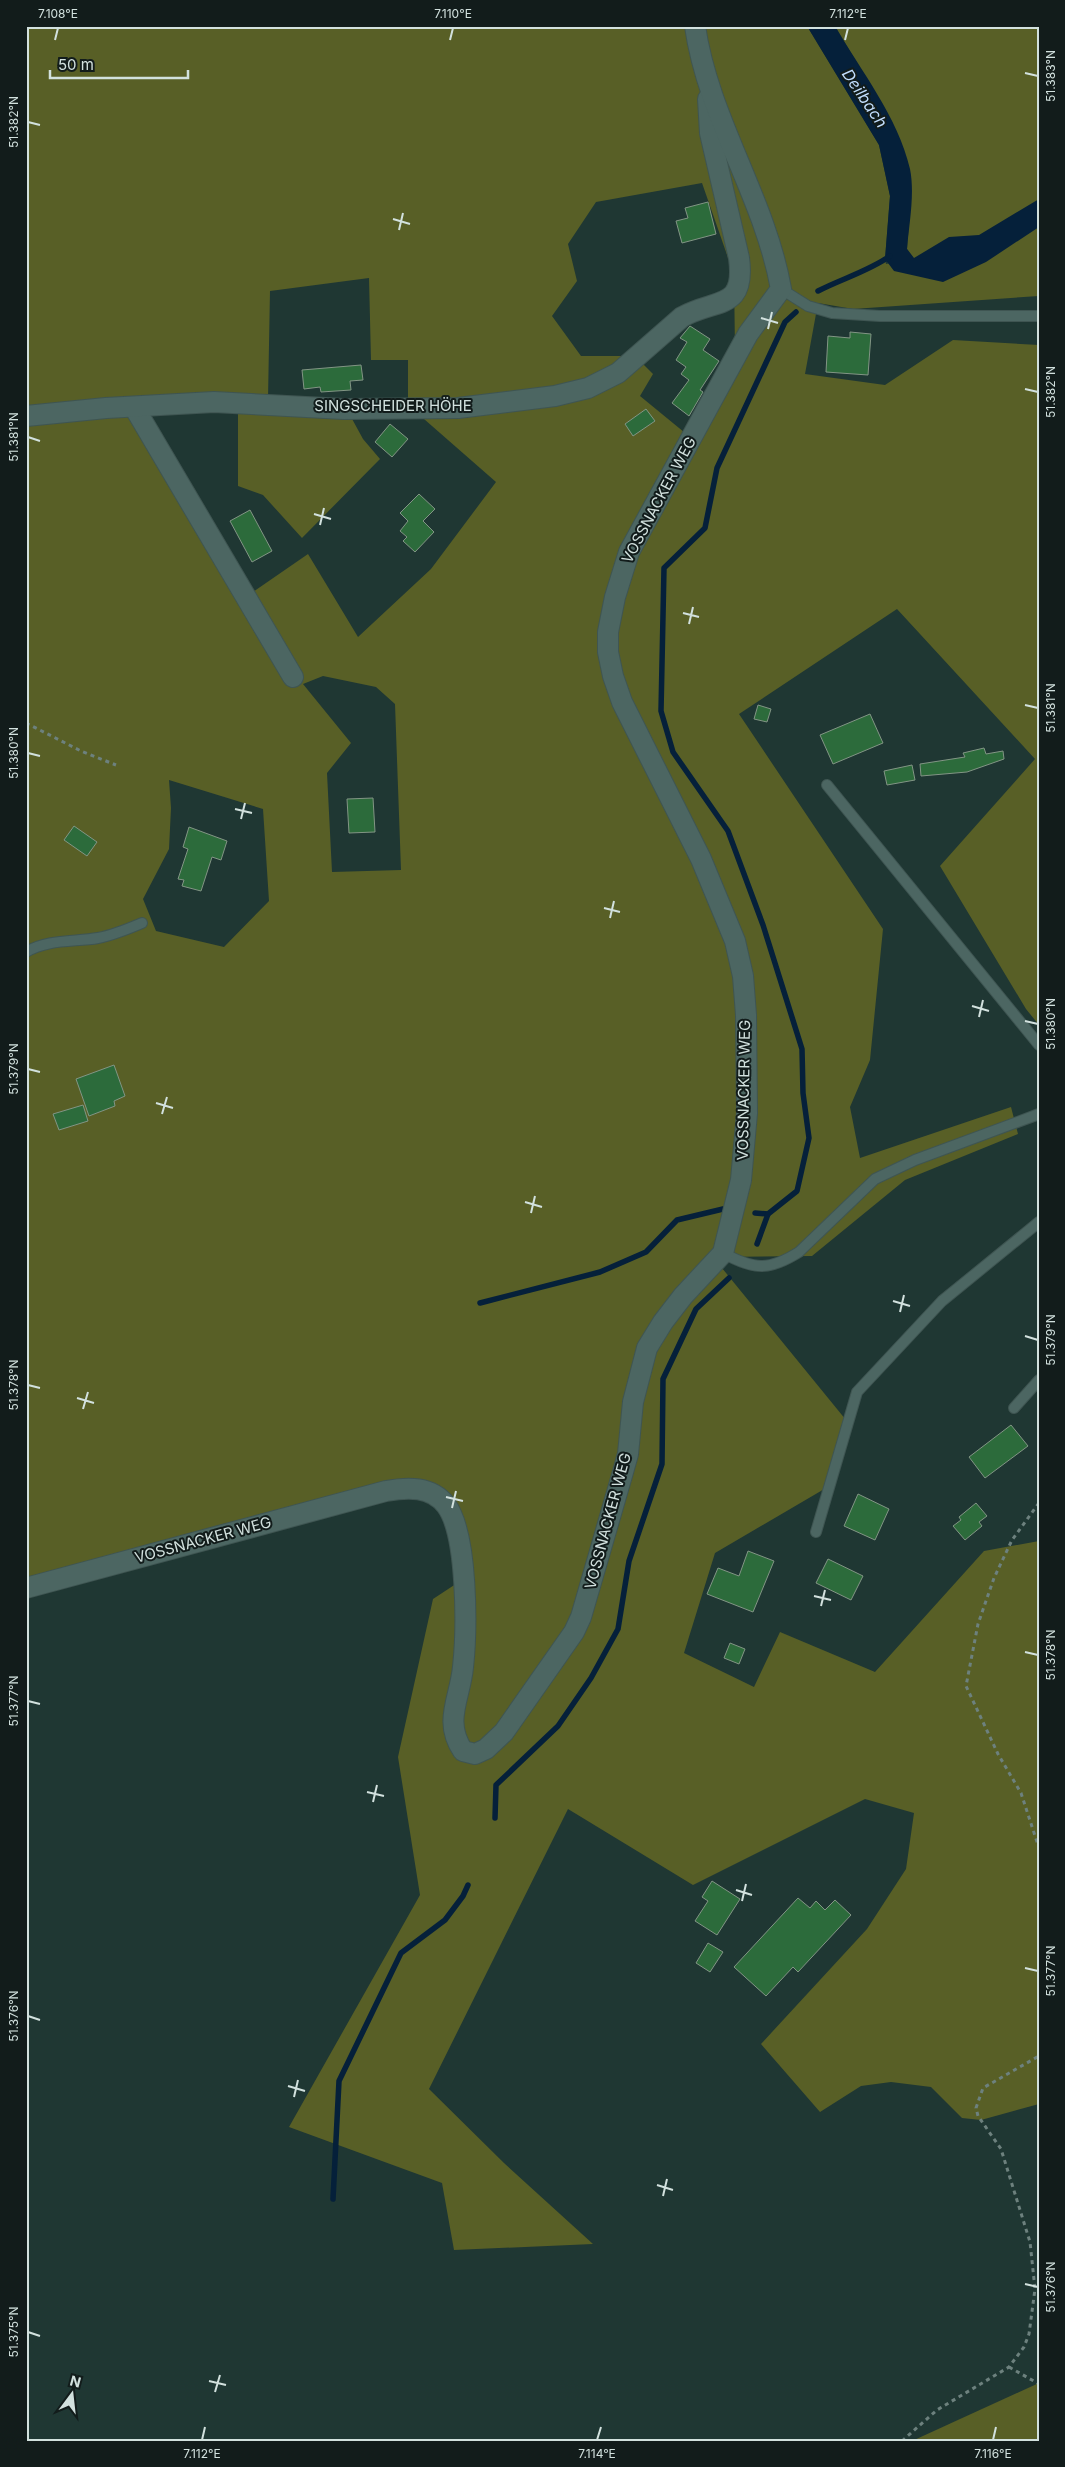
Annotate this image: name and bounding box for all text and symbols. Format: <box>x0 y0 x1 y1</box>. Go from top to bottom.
text: 7.108°E <box>38 6 78 21</box>
text: 7.110°E <box>434 6 472 21</box>
text: 7.112°E <box>829 6 867 21</box>
scale bar <box>50 48 188 80</box>
text: 51.383°N <box>1043 50 1058 102</box>
text: 50 m <box>58 55 94 74</box>
water label: Deilbach <box>838 65 892 131</box>
text: 51.382°N <box>6 96 21 148</box>
text: 51.382°N <box>1043 366 1058 418</box>
street label: SINGSCHEIDER HÖHE <box>314 396 472 415</box>
text: 51.381°N <box>6 412 21 462</box>
street label: VOSSNACKER WEG <box>617 433 700 566</box>
text: 51.381°N <box>1043 683 1058 733</box>
text: 51.380°N <box>6 727 21 779</box>
text: 51.380°N <box>1043 998 1058 1050</box>
street label: VOSSNACKER WEG <box>733 1020 754 1160</box>
text: 51.379°N <box>6 1043 21 1095</box>
text: 51.379°N <box>1043 1314 1058 1366</box>
text: 51.378°N <box>6 1359 21 1411</box>
street label: VOSSNACKER WEG <box>580 1450 635 1591</box>
street label: VOSSNACKER WEG <box>132 1512 273 1567</box>
text: 51.378°N <box>1043 1629 1058 1681</box>
text: 51.377°N <box>6 1675 21 1727</box>
text: 51.377°N <box>1043 1945 1058 1997</box>
text: 51.376°N <box>6 1990 21 2042</box>
text: 51.376°N <box>1043 2261 1058 2313</box>
text: 51.375°N <box>6 2306 21 2358</box>
north arrow <box>48 2370 98 2420</box>
text: N <box>68 2371 83 2391</box>
text: 7.112°E <box>183 2446 221 2461</box>
text: 7.114°E <box>578 2446 616 2461</box>
text: 7.116°E <box>974 2446 1012 2461</box>

